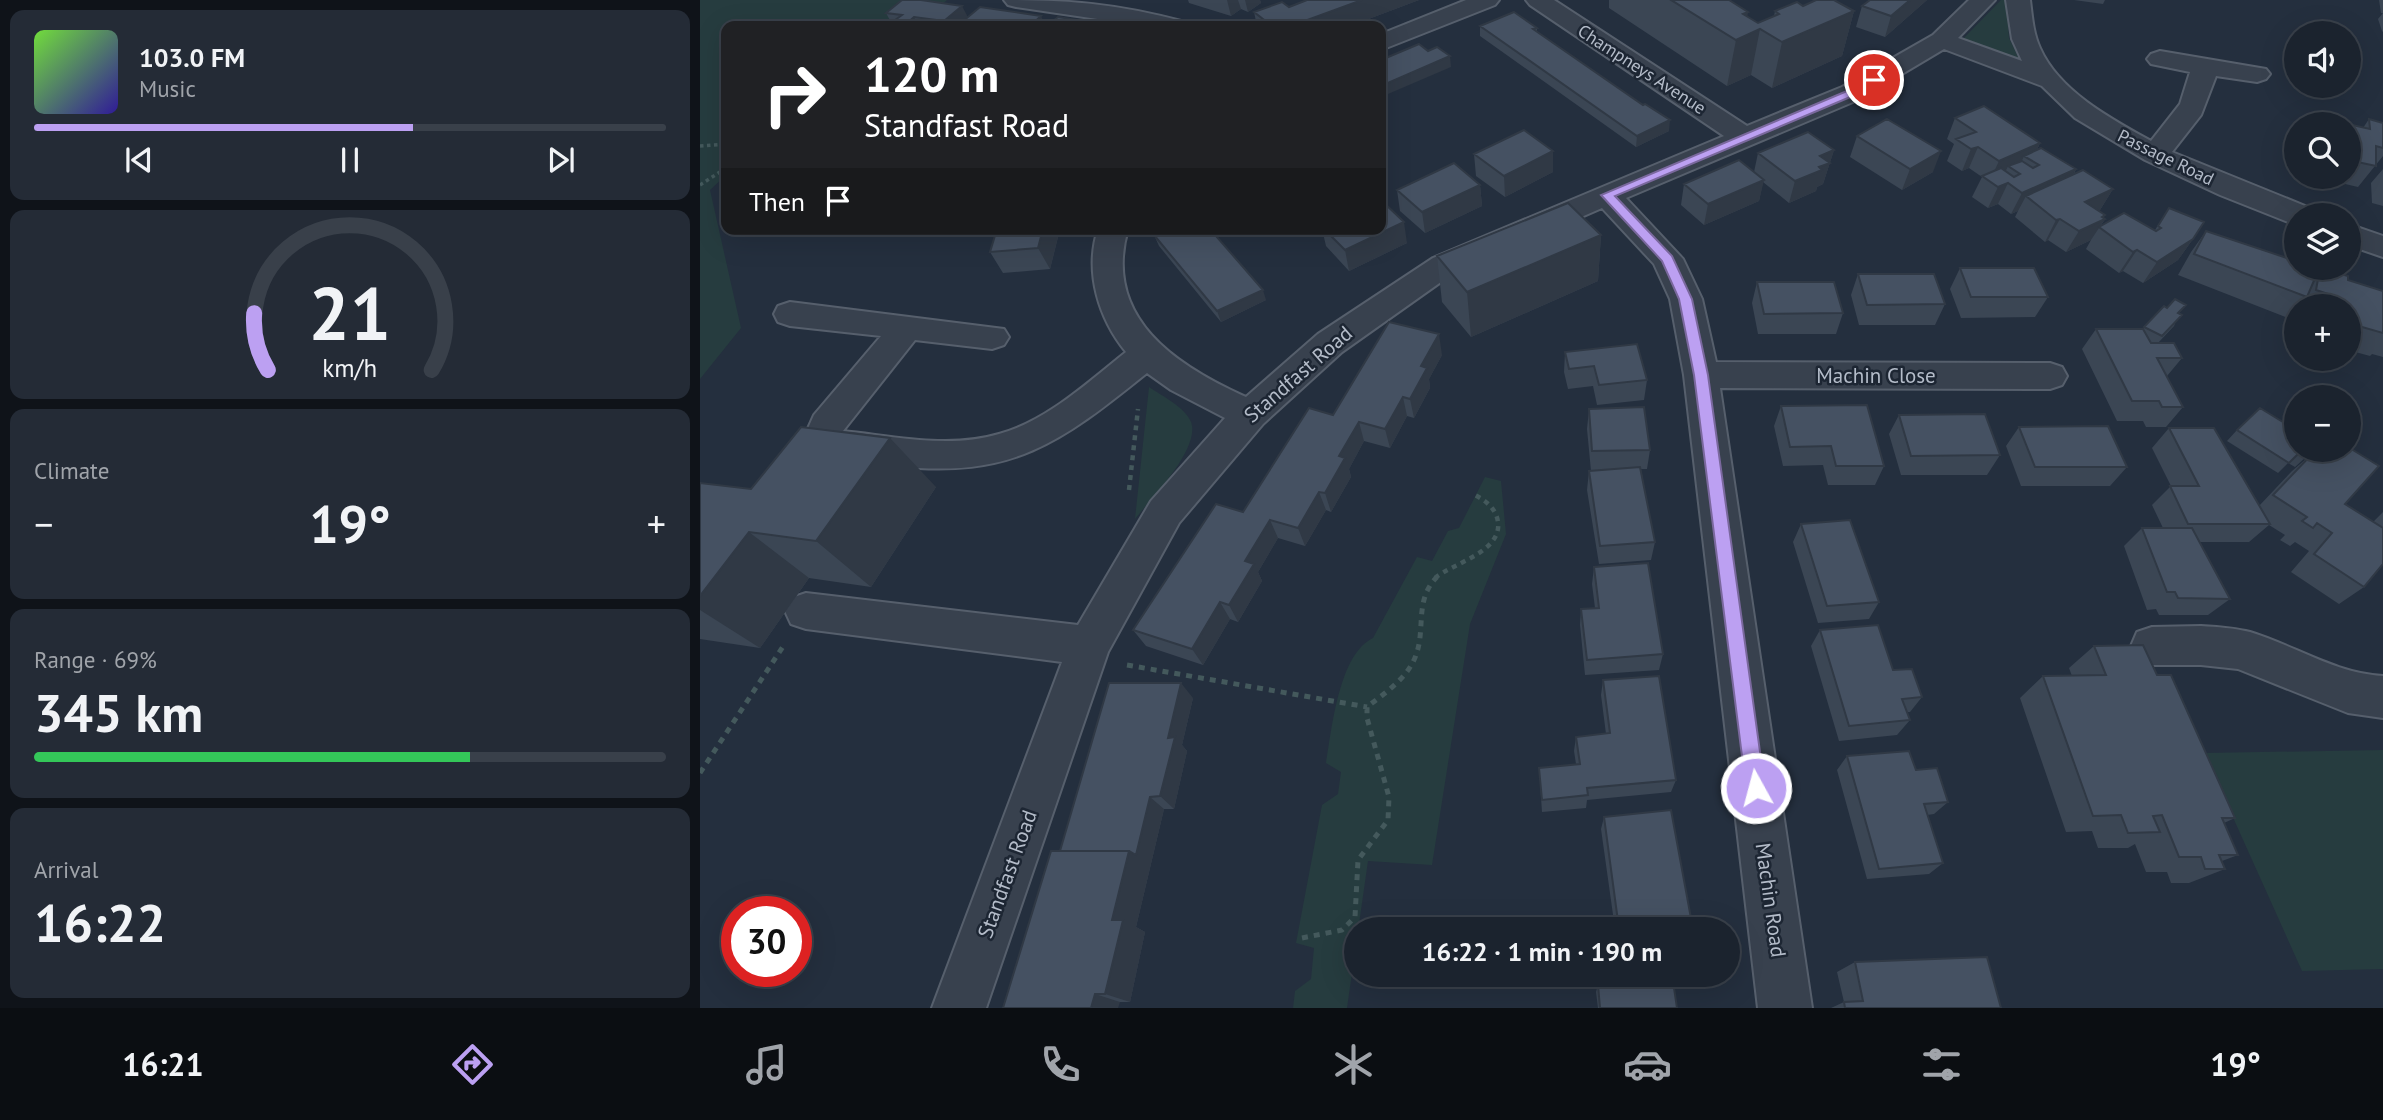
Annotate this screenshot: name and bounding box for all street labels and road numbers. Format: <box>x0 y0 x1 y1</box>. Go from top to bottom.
street label: Champneys Avenue <box>1573 19 1711 119</box>
street label: Passage Road <box>2114 124 2218 190</box>
street label: Standfast Road <box>1238 320 1358 428</box>
street label: Machin Close <box>1816 362 1936 389</box>
street label: Standfast Road <box>971 806 1043 942</box>
street label: Machin Road <box>1750 841 1792 959</box>

